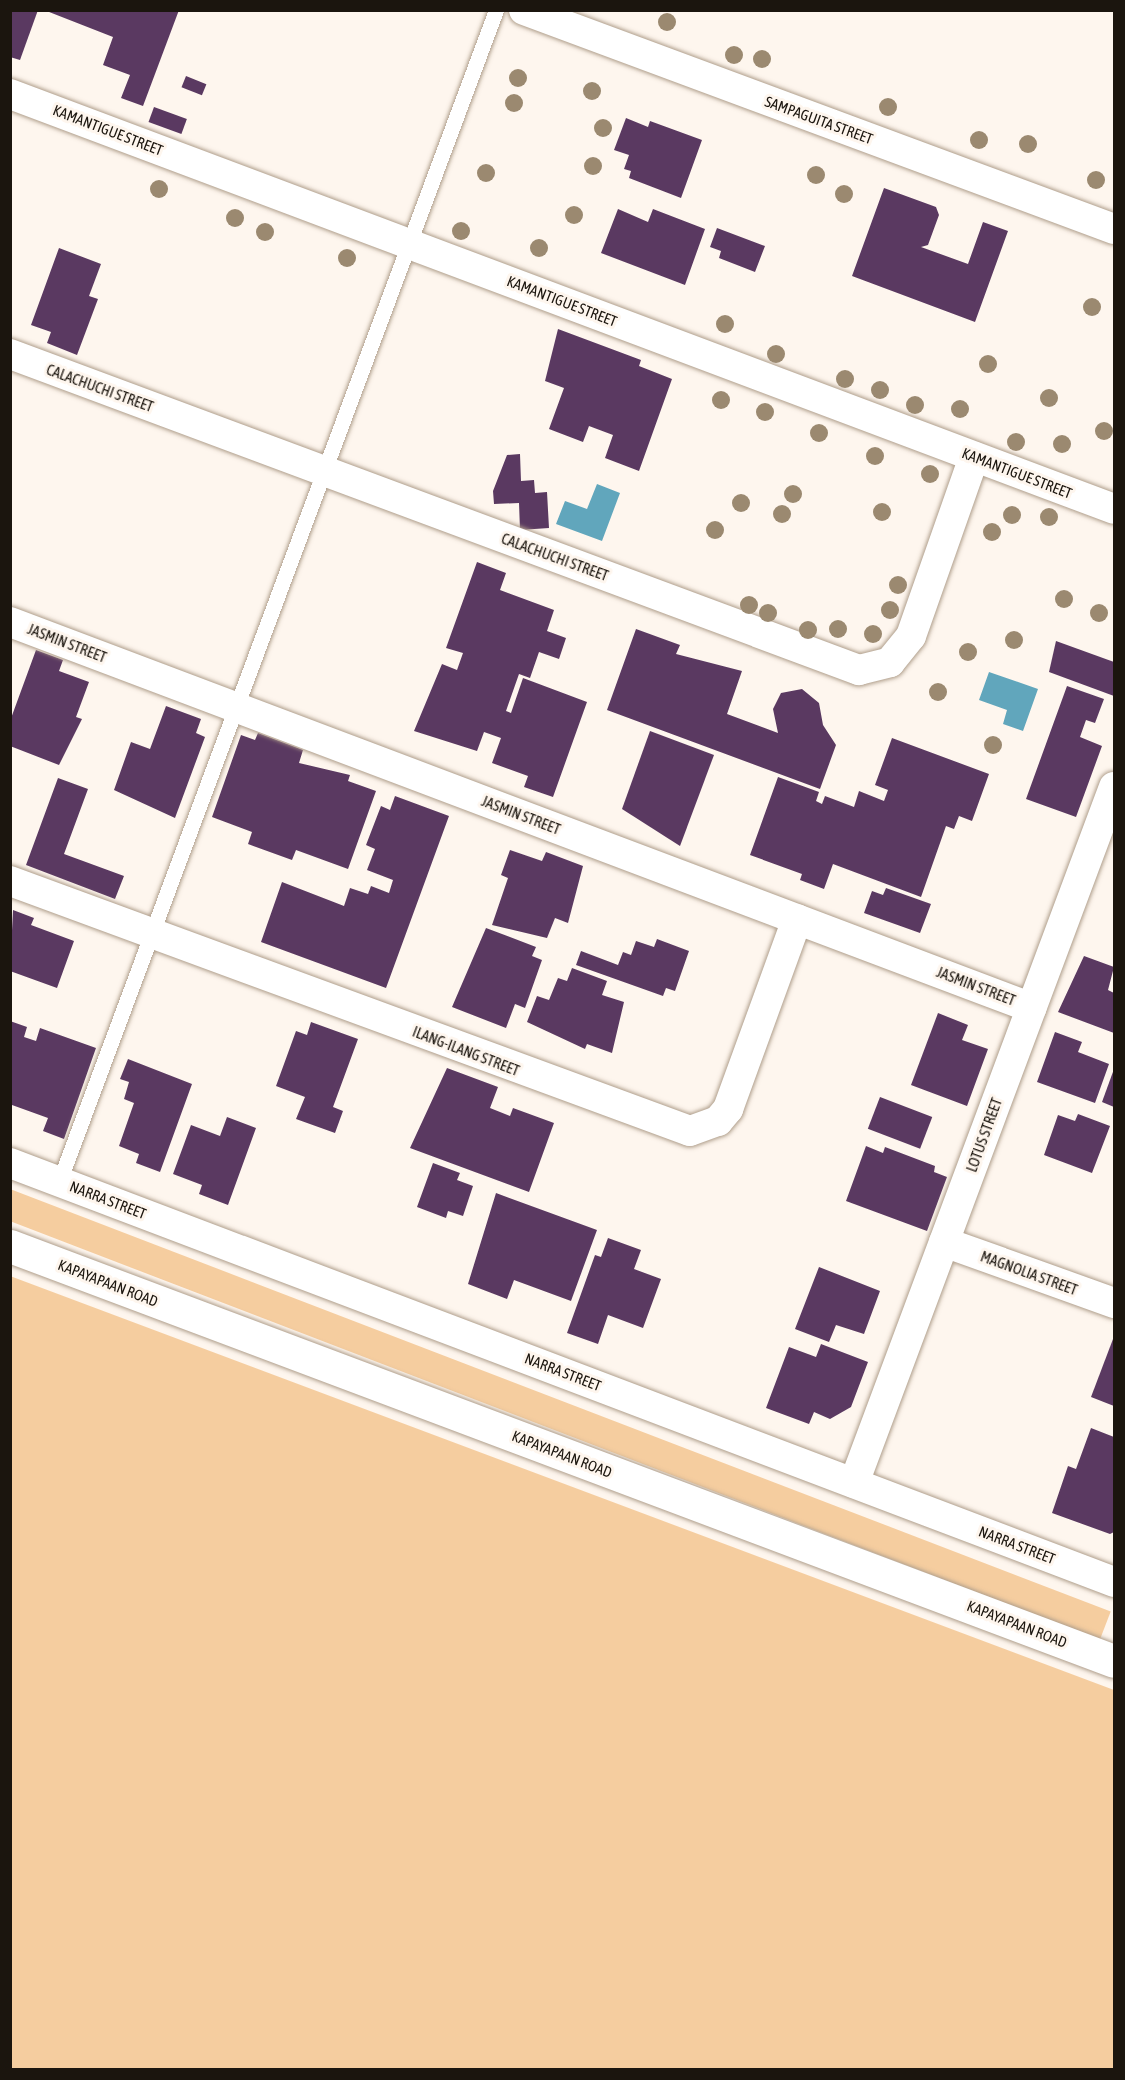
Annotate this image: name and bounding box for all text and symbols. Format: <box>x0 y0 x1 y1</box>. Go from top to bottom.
street label: SAMPAGUITA STREET <box>763 92 875 148</box>
street label: KAMANTIGUE STREET <box>50 101 166 159</box>
street label: KAMANTIGUE STREET <box>504 272 620 330</box>
street label: CALACHUCHI STREET <box>44 360 156 416</box>
street label: KAMANTIGUE STREET <box>959 444 1075 502</box>
street label: CALACHUCHI STREET <box>499 529 611 585</box>
street label: JASMIN STREET <box>25 620 109 666</box>
street label: JASMIN STREET <box>479 792 563 838</box>
street label: JASMIN STREET <box>934 963 1018 1009</box>
street label: ILANG-ILANG STREET <box>410 1022 522 1080</box>
street label: LOTUS STREET <box>962 1096 1006 1174</box>
street label: NARRA STREET <box>67 1177 149 1223</box>
street label: MAGNOLIA STREET <box>978 1247 1080 1299</box>
street label: KAPAYAPAAN ROAD <box>56 1256 160 1310</box>
street label: NARRA STREET <box>522 1349 604 1395</box>
street label: KAPAYAPAAN ROAD <box>510 1427 614 1481</box>
street label: NARRA STREET <box>976 1522 1058 1568</box>
street label: KAPAYAPAAN ROAD <box>965 1597 1069 1651</box>

